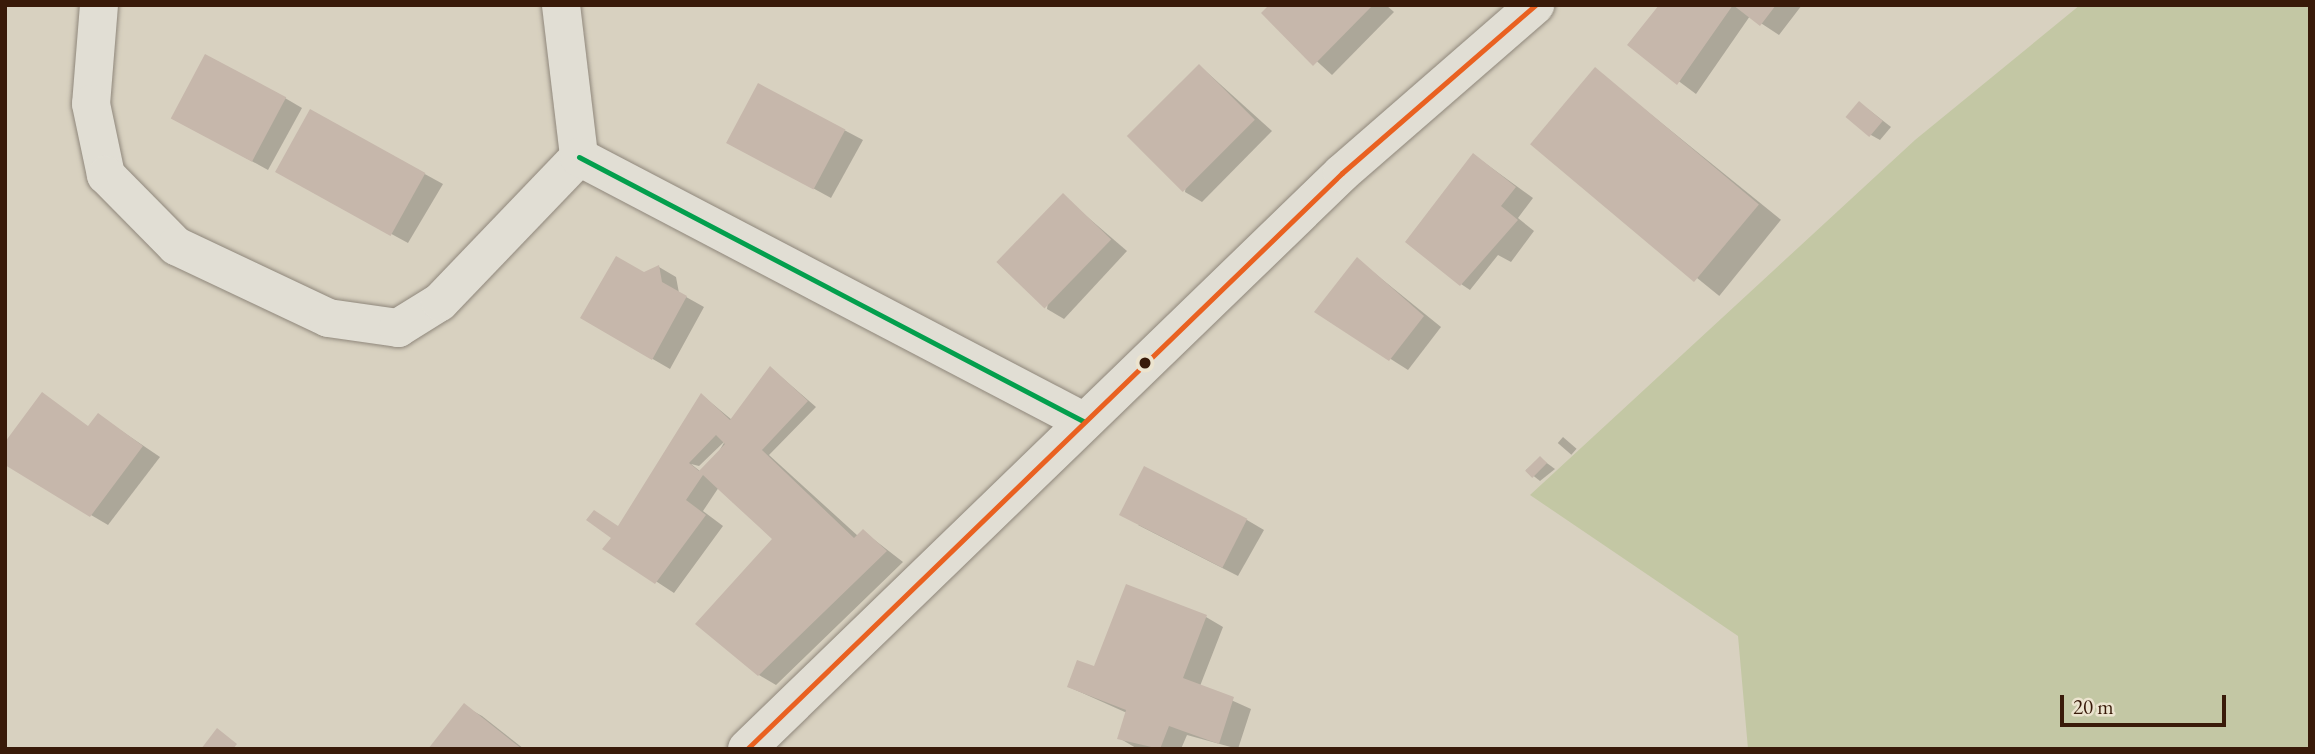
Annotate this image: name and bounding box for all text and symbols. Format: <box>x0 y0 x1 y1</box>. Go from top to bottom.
unlabelled marker <box>1138 356 1152 370</box>
scale bar <box>2063 680 2229 724</box>
text: 20 m <box>2073 693 2114 720</box>

